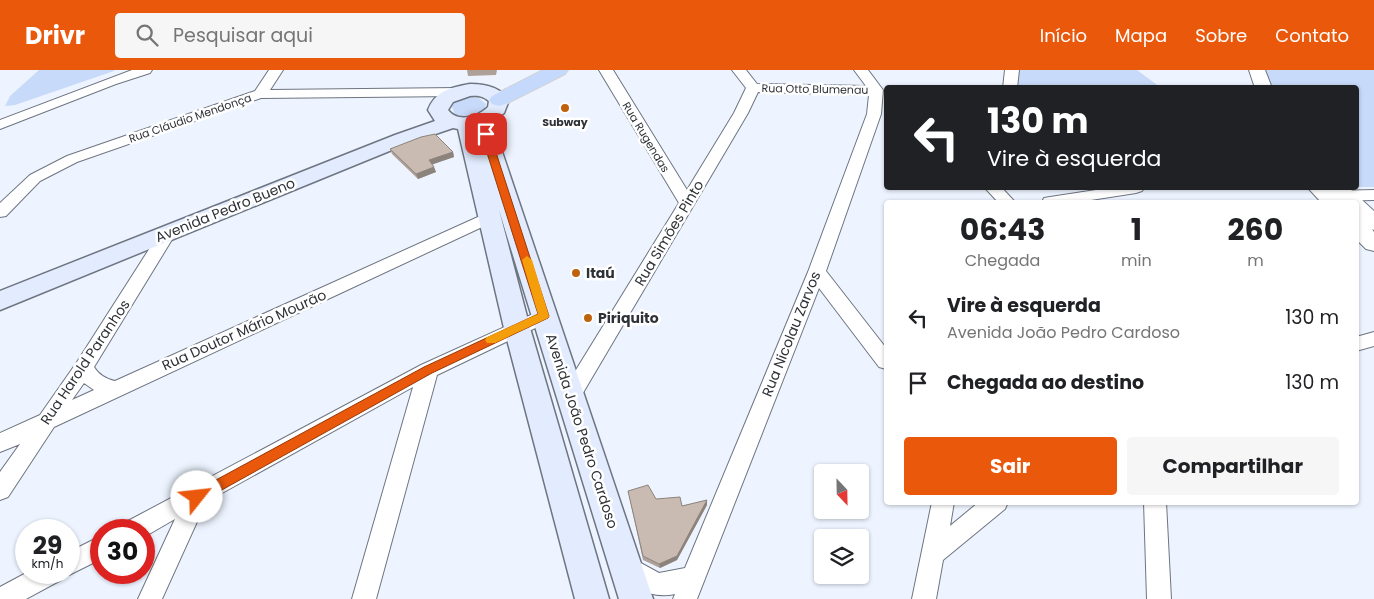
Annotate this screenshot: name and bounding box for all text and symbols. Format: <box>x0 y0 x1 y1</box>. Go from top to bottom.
search box <box>115 13 465 58</box>
text: Drivr <box>25 19 85 52</box>
icon: search <box>133 21 161 49</box>
text: Pesquisar aqui <box>173 22 313 49</box>
text: Início <box>1040 23 1087 48</box>
text: Mapa <box>1115 23 1167 48</box>
text: Sobre <box>1195 23 1247 48</box>
text: Contato <box>1275 23 1349 48</box>
street label: Rua Otto Blumenau <box>761 80 869 98</box>
street label: Rua Cláudio Mendonça <box>126 89 254 147</box>
text: 130 m <box>987 96 1089 145</box>
street label: Rua Rugendas <box>619 99 674 176</box>
marker: Subway <box>559 102 571 114</box>
icon: left <box>904 105 969 170</box>
pin <box>465 113 507 155</box>
place label: Subway <box>542 114 588 130</box>
icon: arrive <box>472 120 500 148</box>
text: Vire à esquerda <box>987 143 1161 174</box>
street label: Avenida Pedro Bueno <box>152 173 298 247</box>
street label: Rua Simões Pinto <box>630 176 708 290</box>
text: 06:43 <box>960 208 1045 251</box>
text: 1 <box>1131 208 1142 251</box>
text: 260 <box>1227 208 1283 251</box>
text: Chegada <box>965 249 1040 272</box>
text: min <box>1121 249 1152 272</box>
text: m <box>1247 249 1264 272</box>
place label: Itaú <box>586 263 615 283</box>
marker: Itaú <box>570 267 582 279</box>
street label: Rua Nicolau Zarvos <box>757 268 825 400</box>
street label: Rua Doutor Mário Mourão <box>159 285 329 375</box>
text: Vire à esquerda <box>947 292 1101 319</box>
street label: Rua Harold Paranhos <box>36 295 134 429</box>
icon: left <box>904 304 932 332</box>
text: 130 m <box>1285 304 1339 331</box>
place label: Piriquito <box>598 308 659 328</box>
marker: Piriquito <box>582 312 594 324</box>
text: Avenida João Pedro Cardoso <box>947 321 1180 344</box>
street label: Avenida João Pedro Cardoso <box>541 331 623 531</box>
icon: arrive <box>904 369 932 397</box>
text: Chegada ao destino <box>947 369 1144 396</box>
text: 130 m <box>1285 369 1339 396</box>
button: Sair <box>904 437 1117 495</box>
button: Compartilhar <box>1127 437 1339 495</box>
north arrow <box>814 464 869 519</box>
map controls <box>814 464 869 584</box>
position arrow <box>170 470 222 522</box>
speed limit sign: 30 <box>90 519 155 584</box>
text: 29 <box>33 528 62 563</box>
button: layers <box>814 529 869 584</box>
text: km/h <box>32 555 63 572</box>

